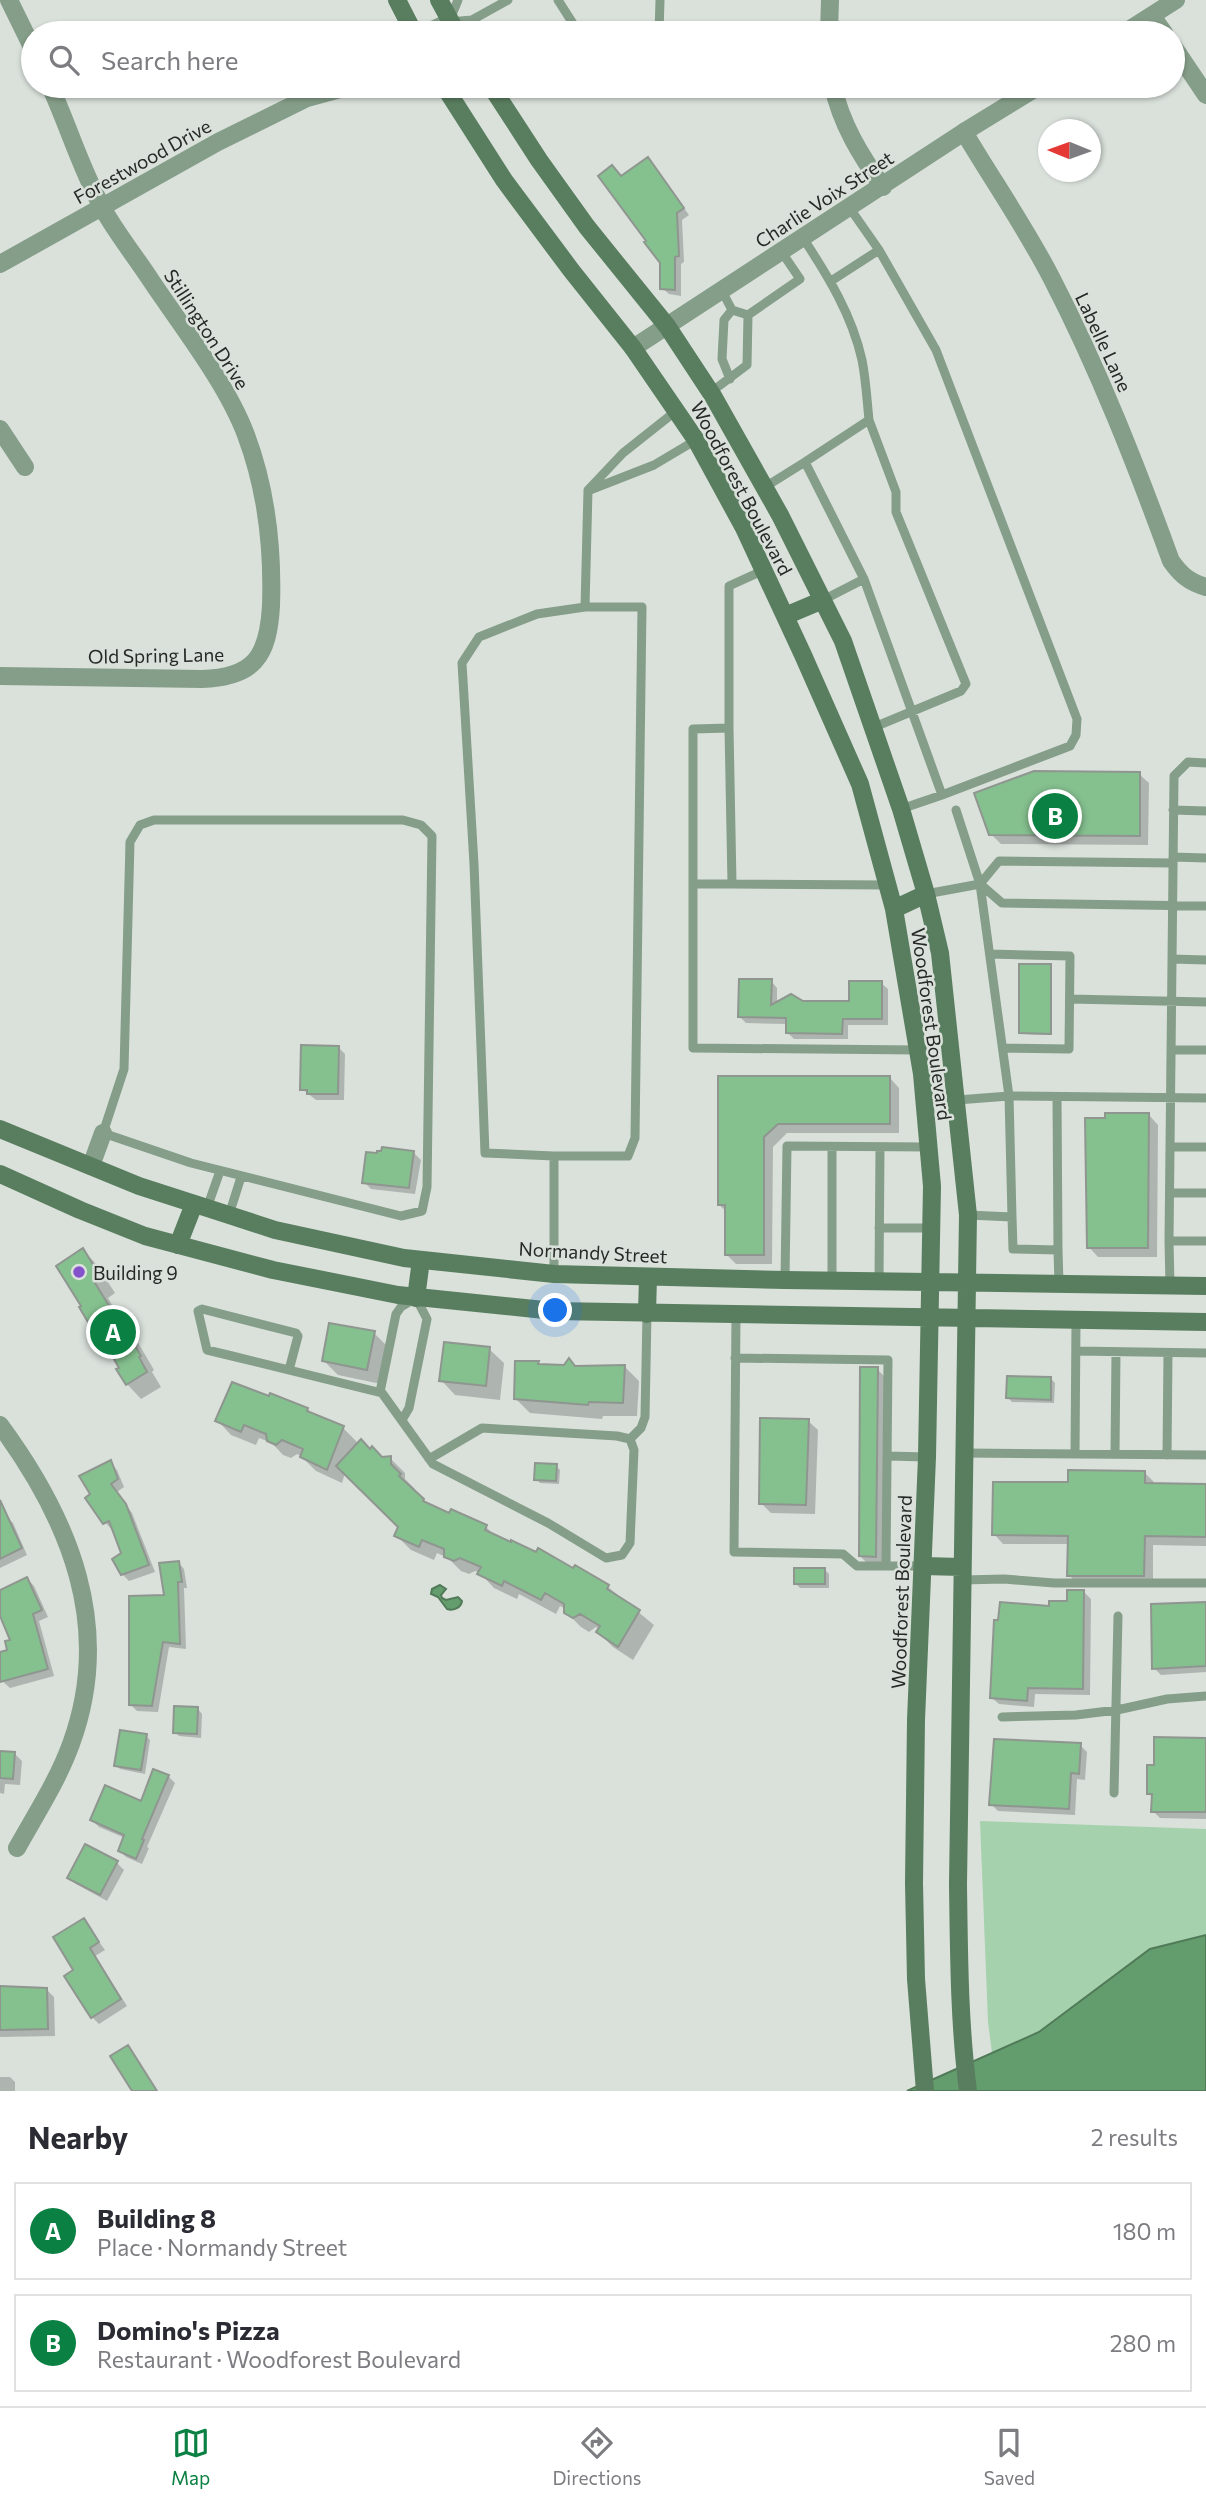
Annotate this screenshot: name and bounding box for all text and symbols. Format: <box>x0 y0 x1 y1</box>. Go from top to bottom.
search box <box>21 21 1185 98</box>
icon: search <box>45 41 83 79</box>
text: Search here <box>101 44 239 75</box>
street label: Forestwood Drive <box>69 114 215 208</box>
north arrow <box>1038 119 1101 182</box>
street label: Charlie Voix Street <box>751 146 898 252</box>
street label: Stillington Drive <box>160 265 254 393</box>
street label: Labelle Lane <box>1071 289 1137 395</box>
street label: Woodforest Boulevard <box>686 397 798 579</box>
street label: Old Spring Lane <box>88 642 224 668</box>
pin: B <box>1032 790 1078 842</box>
street label: Woodforest Boulevard <box>907 926 957 1122</box>
street label: Normandy Street <box>518 1237 668 1267</box>
place label: Building 9 <box>93 1261 178 1284</box>
marker: Building 9 <box>71 1264 87 1280</box>
your location <box>538 1293 572 1327</box>
pin: A <box>90 1306 136 1358</box>
street label: Woodforest Boulevard <box>886 1495 916 1689</box>
text: Nearby <box>28 2118 128 2155</box>
text: 2 results <box>1091 2123 1178 2151</box>
text: Building 8 <box>97 2202 216 2233</box>
text: A <box>45 2217 61 2245</box>
text: 180 m <box>1113 2217 1176 2245</box>
text: Place · Normandy Street <box>97 2233 347 2261</box>
text: Domino's Pizza <box>97 2314 280 2345</box>
text: B <box>45 2329 61 2357</box>
text: 280 m <box>1110 2329 1176 2357</box>
text: Restaurant · Woodforest Boulevard <box>97 2345 461 2373</box>
tab: Map <box>171 2424 210 2489</box>
tab: Directions <box>552 2424 642 2489</box>
tab: Saved <box>984 2424 1035 2489</box>

